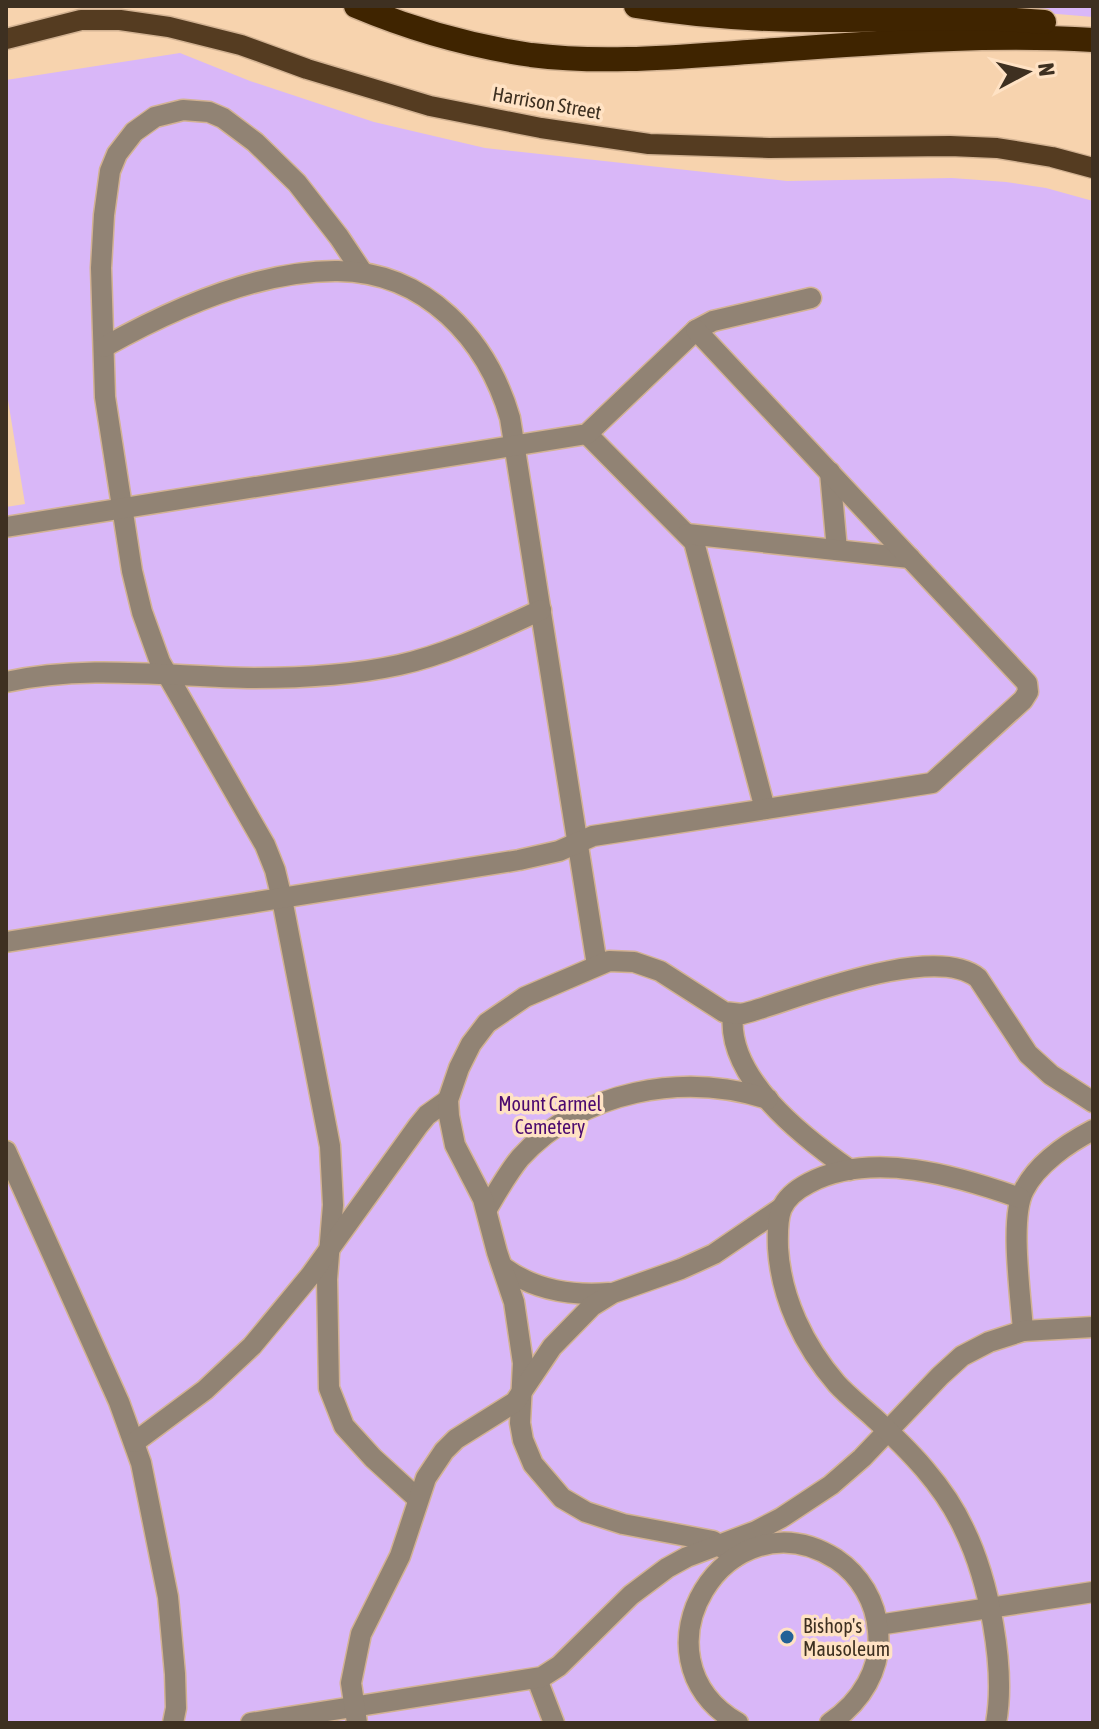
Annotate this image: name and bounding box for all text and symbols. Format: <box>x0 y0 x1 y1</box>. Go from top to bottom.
north arrow <box>987 32 1067 112</box>
text: N <box>1033 62 1061 78</box>
street label: Harrison Street <box>491 82 604 123</box>
park label: Mount Carmel Cemetery <box>498 1092 603 1138</box>
place label: Bishop's Mausoleum <box>803 1614 890 1660</box>
marker: Bishop's Mausoleum <box>778 1628 796 1646</box>

